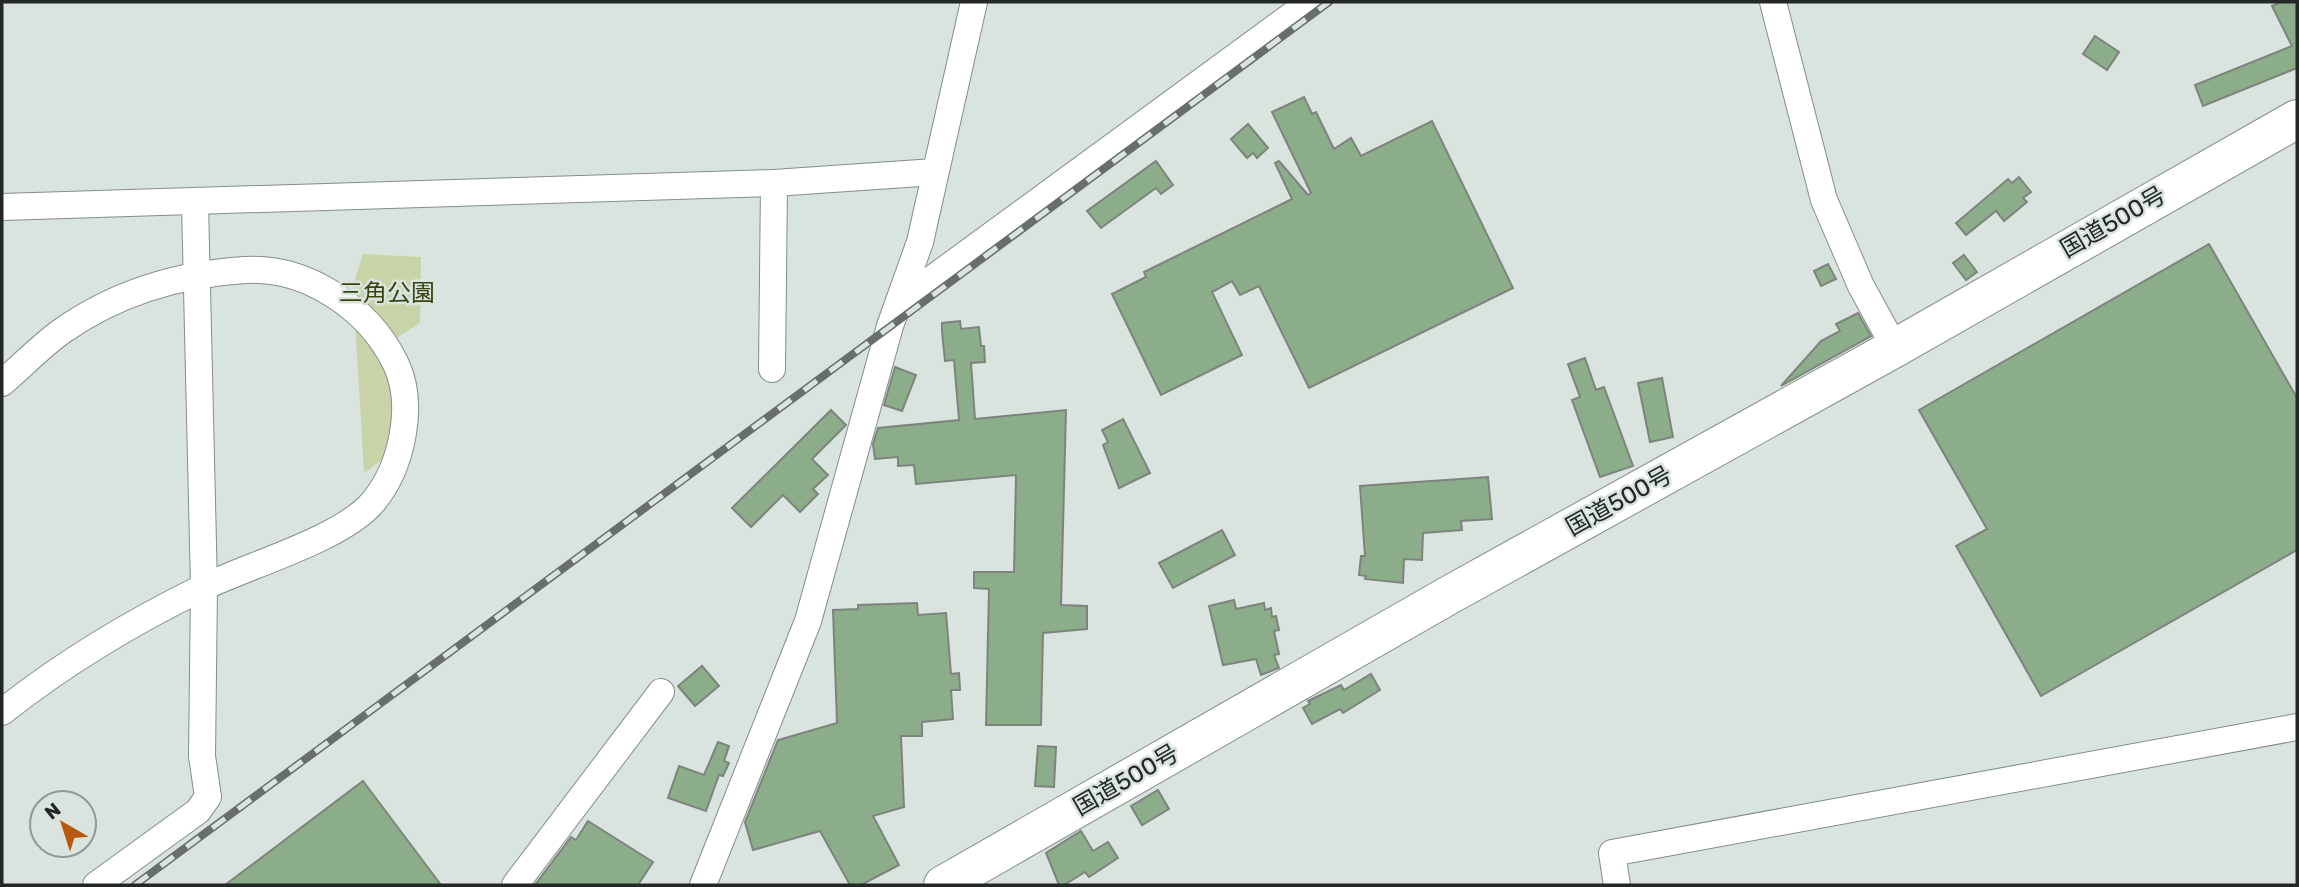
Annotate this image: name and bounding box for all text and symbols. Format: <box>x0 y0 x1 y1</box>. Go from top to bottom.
street label: 国道500号 <box>2055 181 2171 263</box>
park label: 三角公園 <box>339 279 435 307</box>
street label: 国道500号 <box>1561 460 1677 542</box>
street label: 国道500号 <box>1068 739 1184 821</box>
north arrow <box>28 789 98 859</box>
text: N <box>40 798 65 824</box>

